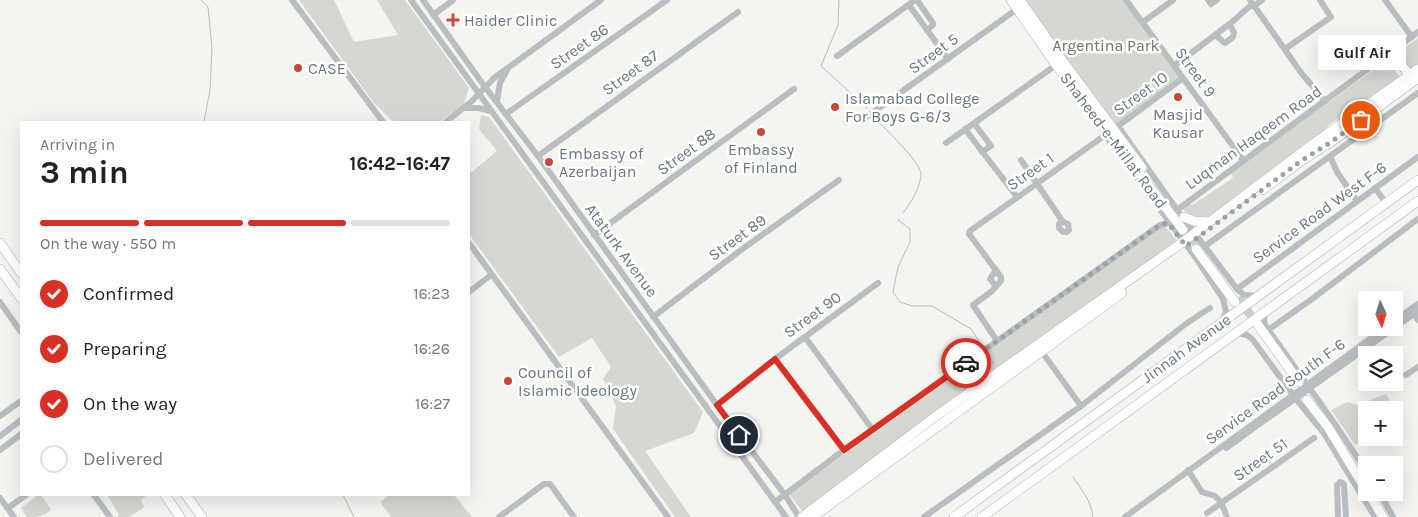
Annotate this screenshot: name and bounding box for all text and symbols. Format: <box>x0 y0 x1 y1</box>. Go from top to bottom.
place label: Haider Clinic <box>464 11 557 30</box>
marker: Haider Clinic <box>446 13 460 27</box>
street label: Street 86 <box>547 19 612 73</box>
street label: Street 5 <box>905 29 962 78</box>
callout: Gulf Air <box>1317 35 1405 70</box>
park label: Argentina Park <box>1052 36 1160 55</box>
text: Gulf Air <box>1333 43 1391 62</box>
street label: Street 9 <box>1171 44 1220 101</box>
street label: Street 87 <box>598 45 663 99</box>
place label: CASE <box>308 59 346 78</box>
marker: CASE <box>292 62 304 74</box>
street label: Street 10 <box>1109 67 1171 119</box>
street label: Shaheed-e-Millat Road <box>1056 68 1171 212</box>
street label: Luqman Haqeem Road <box>1181 81 1325 193</box>
place label: Islamabad College For Boys G-6/3 <box>845 89 980 126</box>
marker: Masjid Kausar <box>1172 91 1184 103</box>
pin <box>1340 99 1382 141</box>
marker: Islamabad College For Boys G-6/3 <box>829 101 841 113</box>
place label: Masjid Kausar <box>1152 105 1204 142</box>
icon: bag <box>1347 106 1375 134</box>
street label: Street 88 <box>653 124 719 179</box>
marker: Embassy of Finland <box>755 126 767 138</box>
text: Arriving in <box>40 135 115 154</box>
place label: Embassy of Finland <box>724 140 798 177</box>
place label: Embassy of Azerbaijan <box>559 144 644 181</box>
street label: Street 1 <box>1003 148 1057 194</box>
text: 16:42–16:47 <box>350 153 450 175</box>
text: 3 min <box>40 154 129 191</box>
marker: Embassy of Azerbaijan <box>543 156 555 168</box>
street label: Service Road West F-6 <box>1249 157 1390 267</box>
street label: Ataturk Avenue <box>581 200 662 301</box>
street label: Street 89 <box>705 210 770 265</box>
text: On the way · 550 m <box>40 234 176 253</box>
icon: check <box>40 280 68 308</box>
text: Confirmed <box>83 283 174 305</box>
text: 16:23 <box>413 284 450 303</box>
street label: Street 90 <box>780 287 845 342</box>
north arrow <box>1358 291 1402 336</box>
map controls <box>1358 291 1403 501</box>
street label: Jinnah Avenue <box>1138 310 1235 387</box>
street label: Service Road South F-6 <box>1202 334 1349 448</box>
icon: check <box>40 335 68 363</box>
text: Preparing <box>83 338 166 360</box>
courier <box>941 338 991 388</box>
text: 16:26 <box>413 339 450 358</box>
button: layers <box>1358 346 1403 391</box>
icon: car <box>952 349 980 377</box>
place label: Council of Islamic Ideology <box>518 363 637 400</box>
marker: Council of Islamic Ideology <box>502 375 514 387</box>
icon: check <box>40 390 68 418</box>
text: On the way <box>83 393 177 415</box>
text: 16:27 <box>415 394 450 413</box>
button: + <box>1358 401 1403 446</box>
pin <box>718 414 760 456</box>
icon: home <box>725 421 753 449</box>
street label: Street 51 <box>1229 434 1291 485</box>
text: Delivered <box>83 448 163 470</box>
button: − <box>1358 456 1403 501</box>

